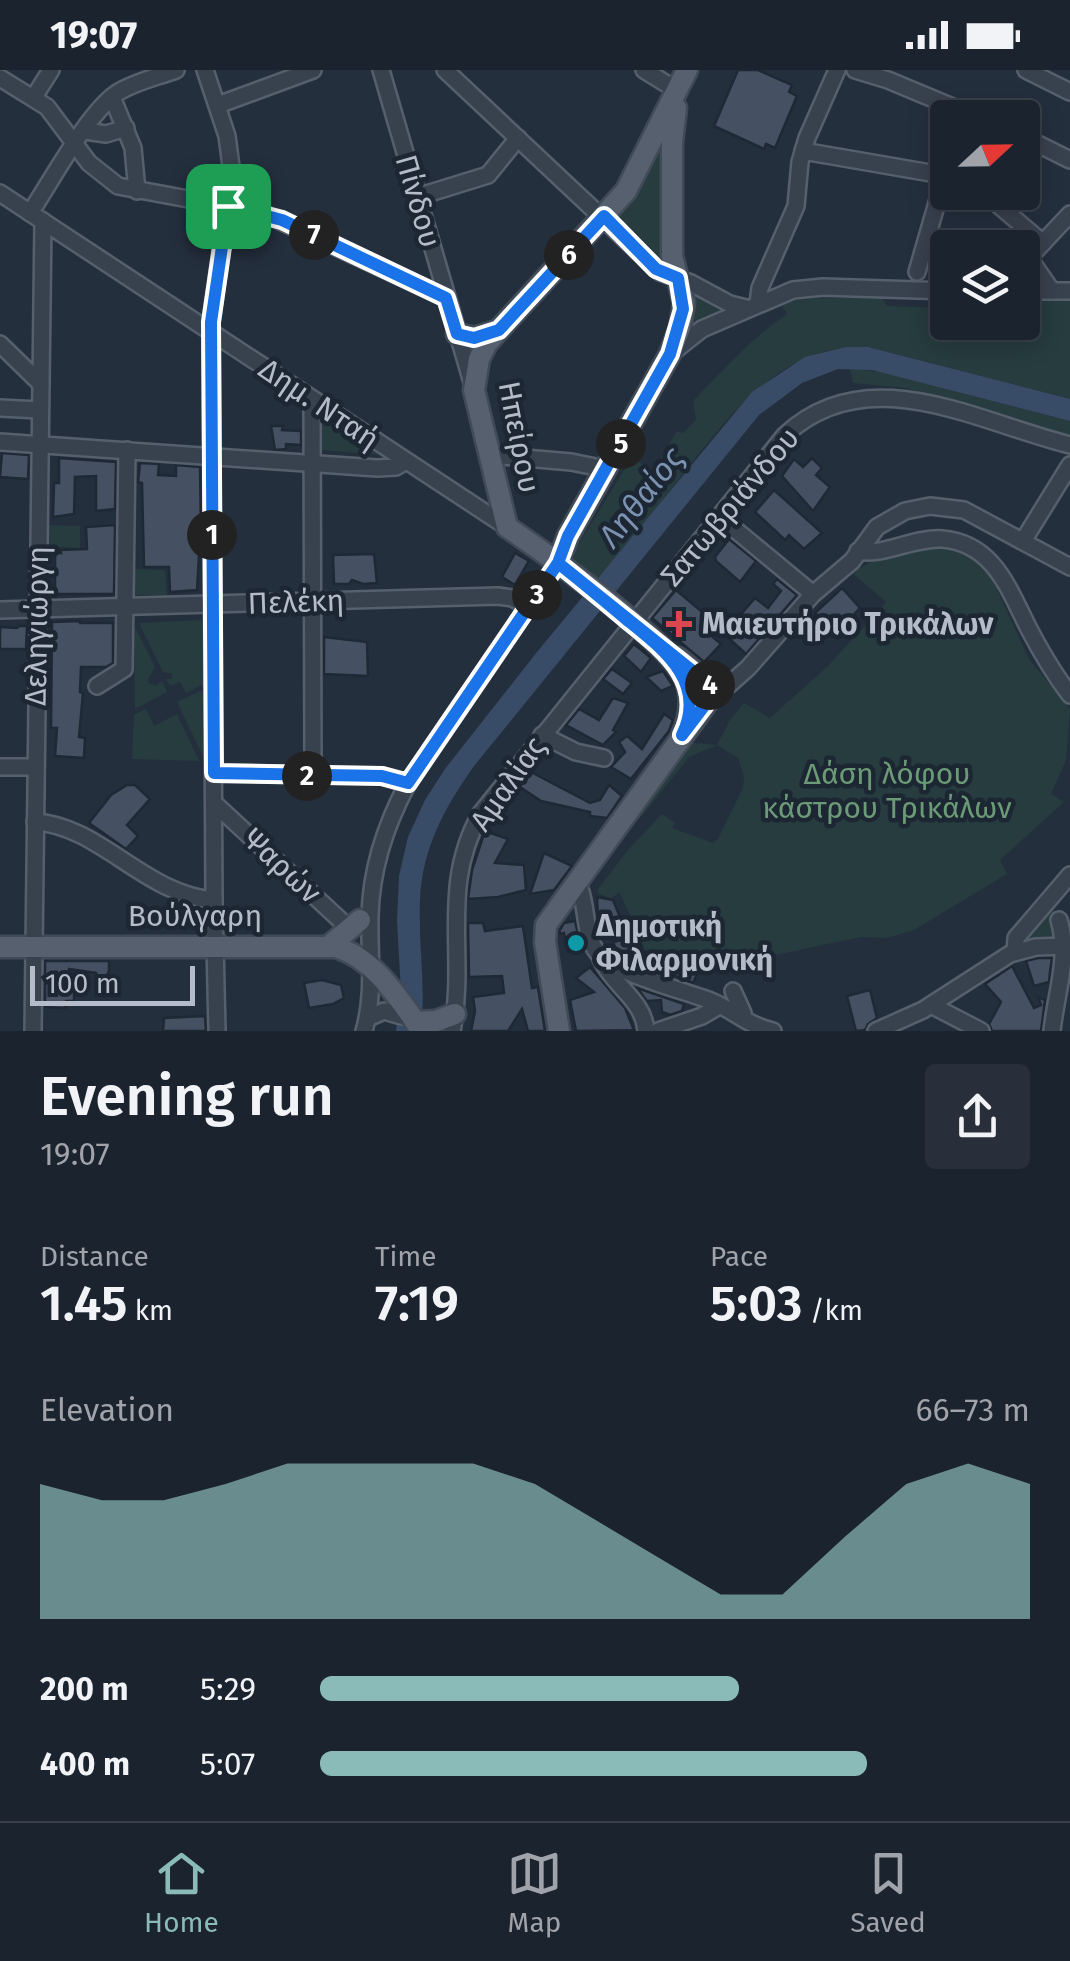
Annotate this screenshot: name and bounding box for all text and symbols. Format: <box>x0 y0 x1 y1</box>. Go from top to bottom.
text: 19:07 <box>50 12 137 58</box>
north arrow <box>930 100 1040 210</box>
map controls <box>930 100 1040 340</box>
street label: Πίνδου <box>388 150 448 252</box>
pin <box>186 164 271 249</box>
icon: arrive <box>201 179 256 234</box>
pin: 7 <box>289 210 339 260</box>
text: 7 <box>307 218 321 251</box>
pin: 6 <box>544 230 594 280</box>
button: layers <box>930 230 1040 340</box>
text: 6 <box>561 238 577 271</box>
street label: Δημ. Νταή <box>252 351 386 457</box>
street label: Ηπείρου <box>491 378 547 496</box>
pin: 5 <box>596 419 646 469</box>
street label: Σατωβριάνδου <box>653 420 807 594</box>
text: 5 <box>613 427 629 460</box>
water label: Ληθαίος <box>589 439 692 556</box>
pin: 1 <box>187 510 237 560</box>
text: 1 <box>206 518 219 551</box>
street label: Δεληγιώργη <box>18 546 56 706</box>
pin: 3 <box>512 570 562 620</box>
text: 3 <box>530 578 544 611</box>
street label: Πελέκη <box>247 582 345 622</box>
place label: Μαιευτήριο Τρικάλων <box>702 606 994 642</box>
marker: Μαιευτήριο Τρικάλων <box>666 611 692 637</box>
pin: 4 <box>685 660 735 710</box>
text: 4 <box>702 668 718 701</box>
street label: Αμαλίας <box>463 730 553 838</box>
pin: 2 <box>282 751 332 801</box>
park label: Δάση λόφου κάστρου Τρικάλων <box>762 756 1012 826</box>
text: 2 <box>300 759 314 792</box>
street label: Ψαρών <box>236 821 329 911</box>
street label: Βούλγαρη <box>128 898 262 934</box>
place label: Δημοτική Φιλαρμονική <box>595 908 773 978</box>
marker: Δημοτική Φιλαρμονική <box>565 932 587 954</box>
scale bar <box>30 961 195 1006</box>
text: 100 m <box>45 967 120 1000</box>
text: Evening run <box>40 1064 334 1130</box>
button: share <box>925 1064 1030 1169</box>
text: 19:07 <box>40 1135 110 1173</box>
text: Distance <box>40 1240 149 1273</box>
text: Time <box>375 1240 437 1273</box>
text: Pace <box>710 1240 768 1273</box>
text: 1.45 <box>40 1273 127 1333</box>
text: 7:19 <box>375 1273 459 1333</box>
text: 5:03 <box>710 1273 803 1333</box>
text: km <box>127 1294 173 1327</box>
text: /km <box>803 1294 863 1327</box>
text: Elevation <box>40 1391 174 1429</box>
text: 66–73 m <box>915 1391 1030 1429</box>
text: 200 m <box>40 1670 129 1708</box>
text: 5:29 <box>200 1670 256 1708</box>
text: 400 m <box>40 1745 130 1783</box>
text: 5:07 <box>200 1745 255 1783</box>
tab: Home <box>144 1846 219 1939</box>
tab: Map <box>507 1846 562 1939</box>
tab: Saved <box>850 1846 926 1939</box>

